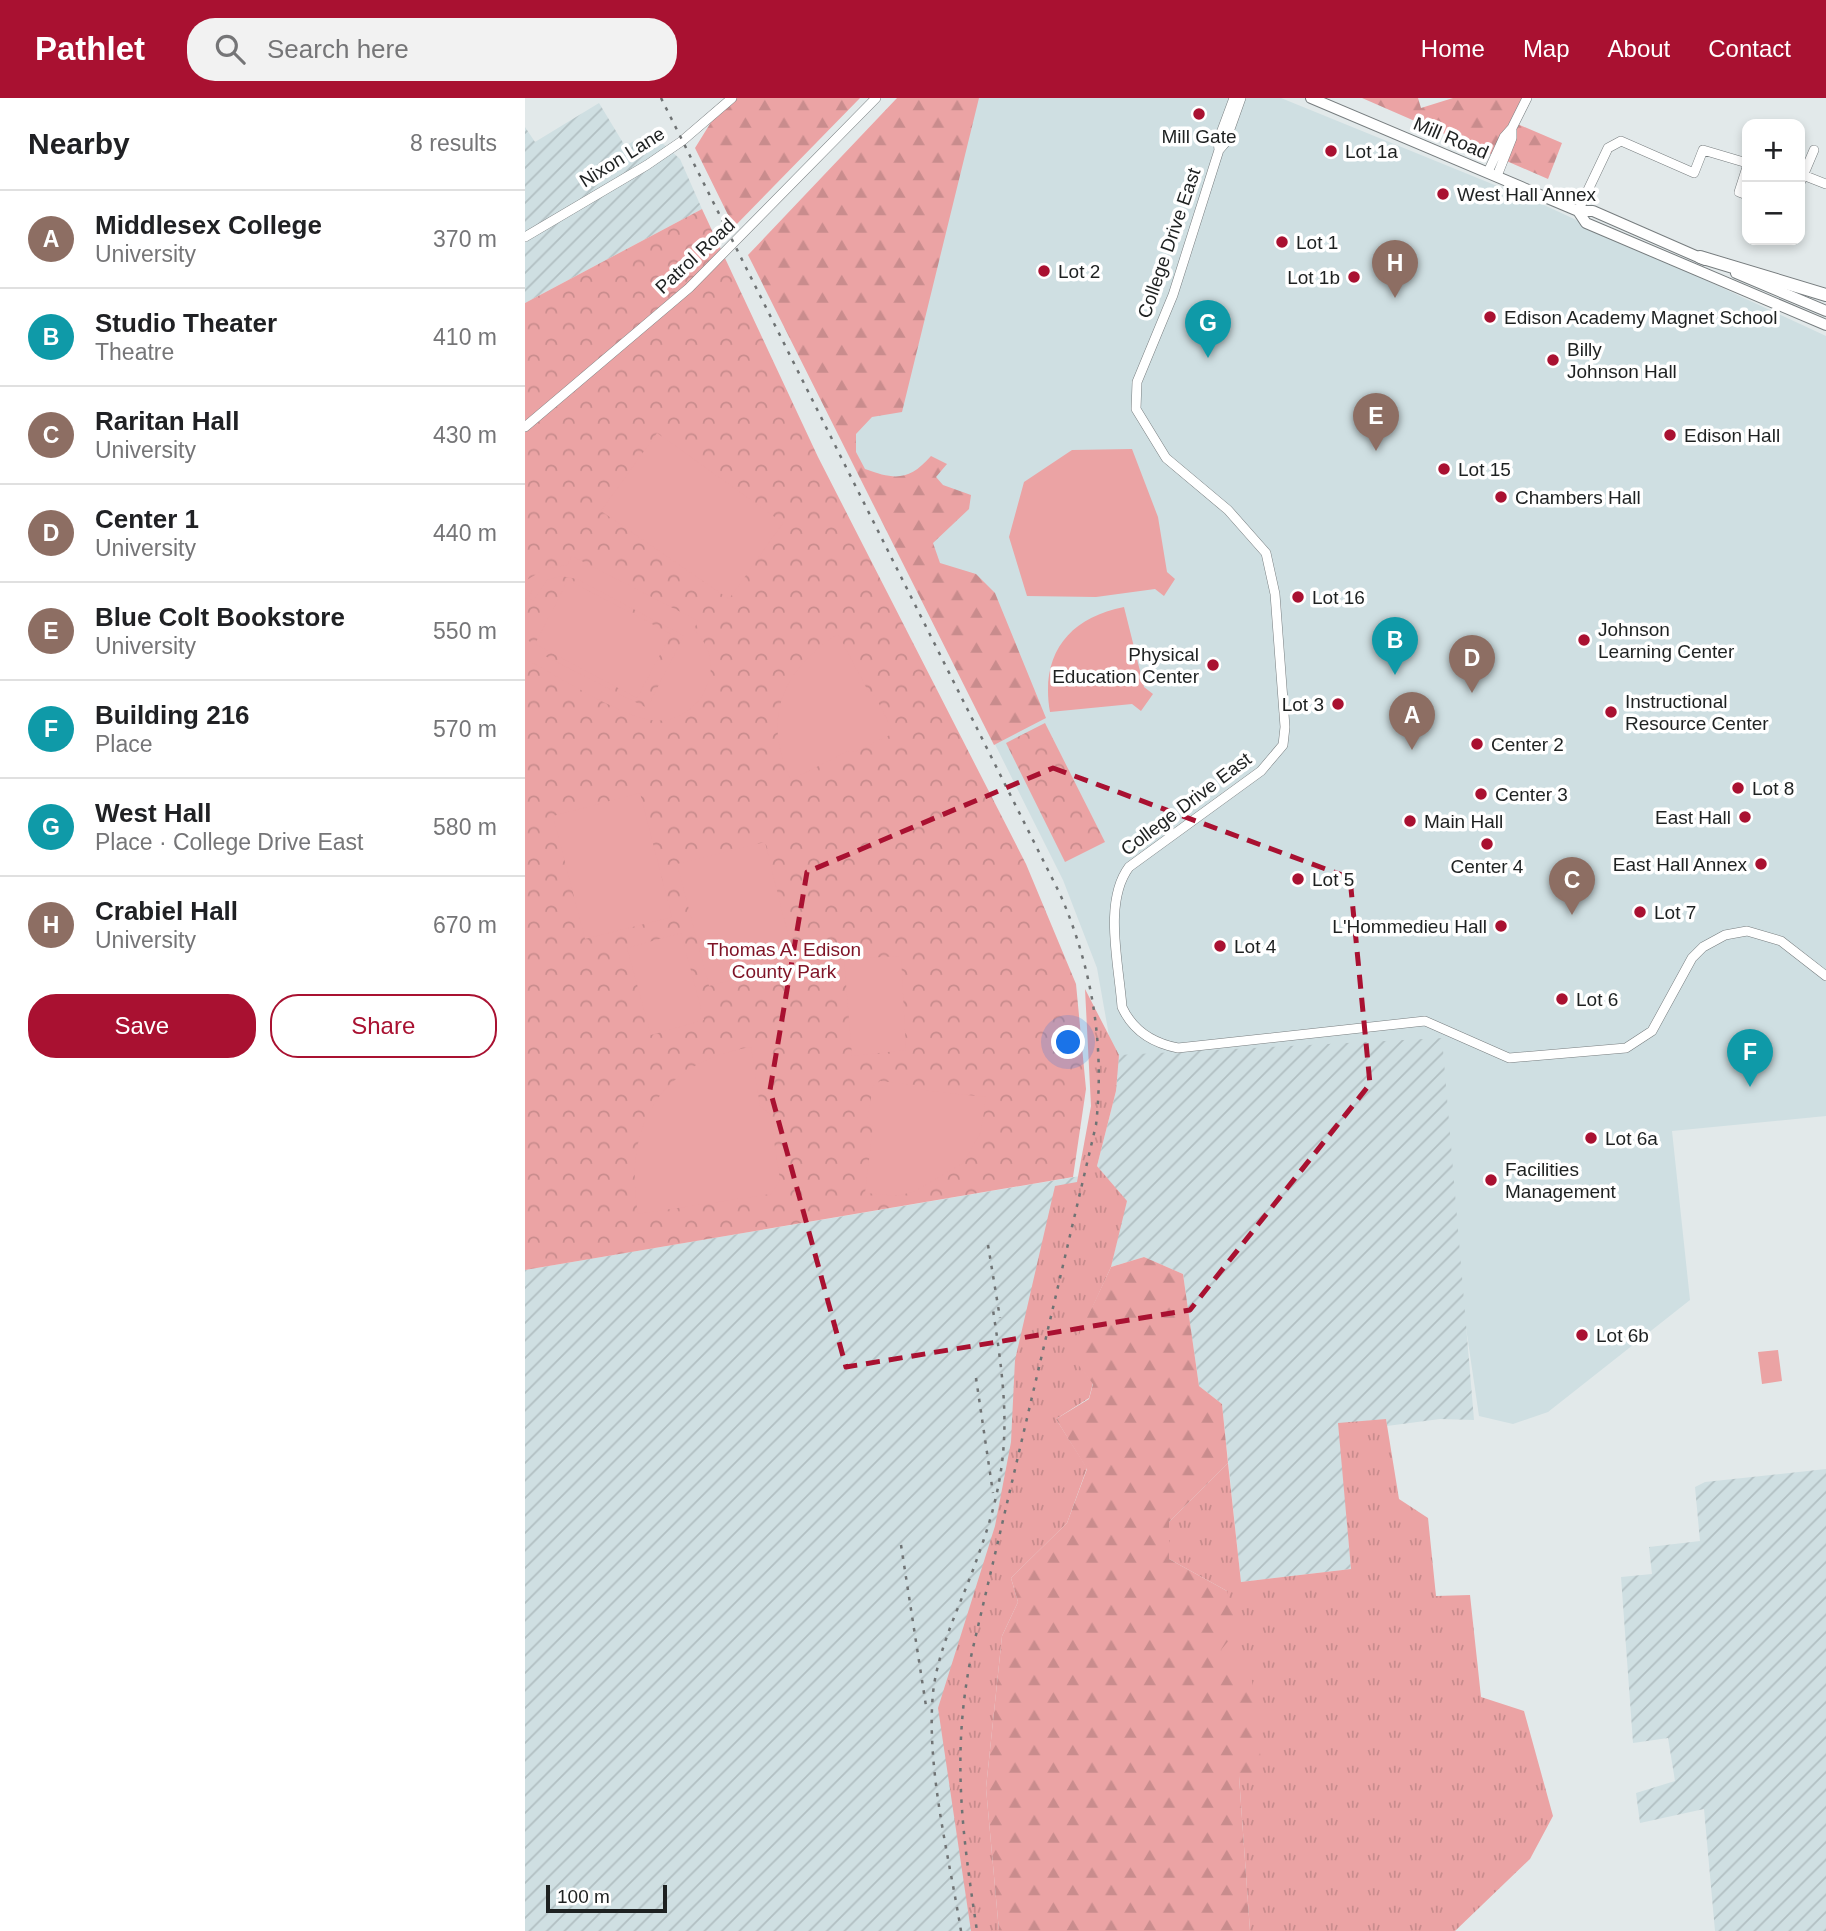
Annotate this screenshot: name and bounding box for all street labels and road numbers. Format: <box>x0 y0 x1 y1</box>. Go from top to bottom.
street label: Mill Road <box>1410 113 1492 163</box>
street label: Nixon Lane <box>576 123 668 191</box>
street label: College Drive East <box>1133 165 1205 321</box>
street label: Patrol Road <box>651 214 739 298</box>
street label: College Drive East <box>1117 748 1256 860</box>

